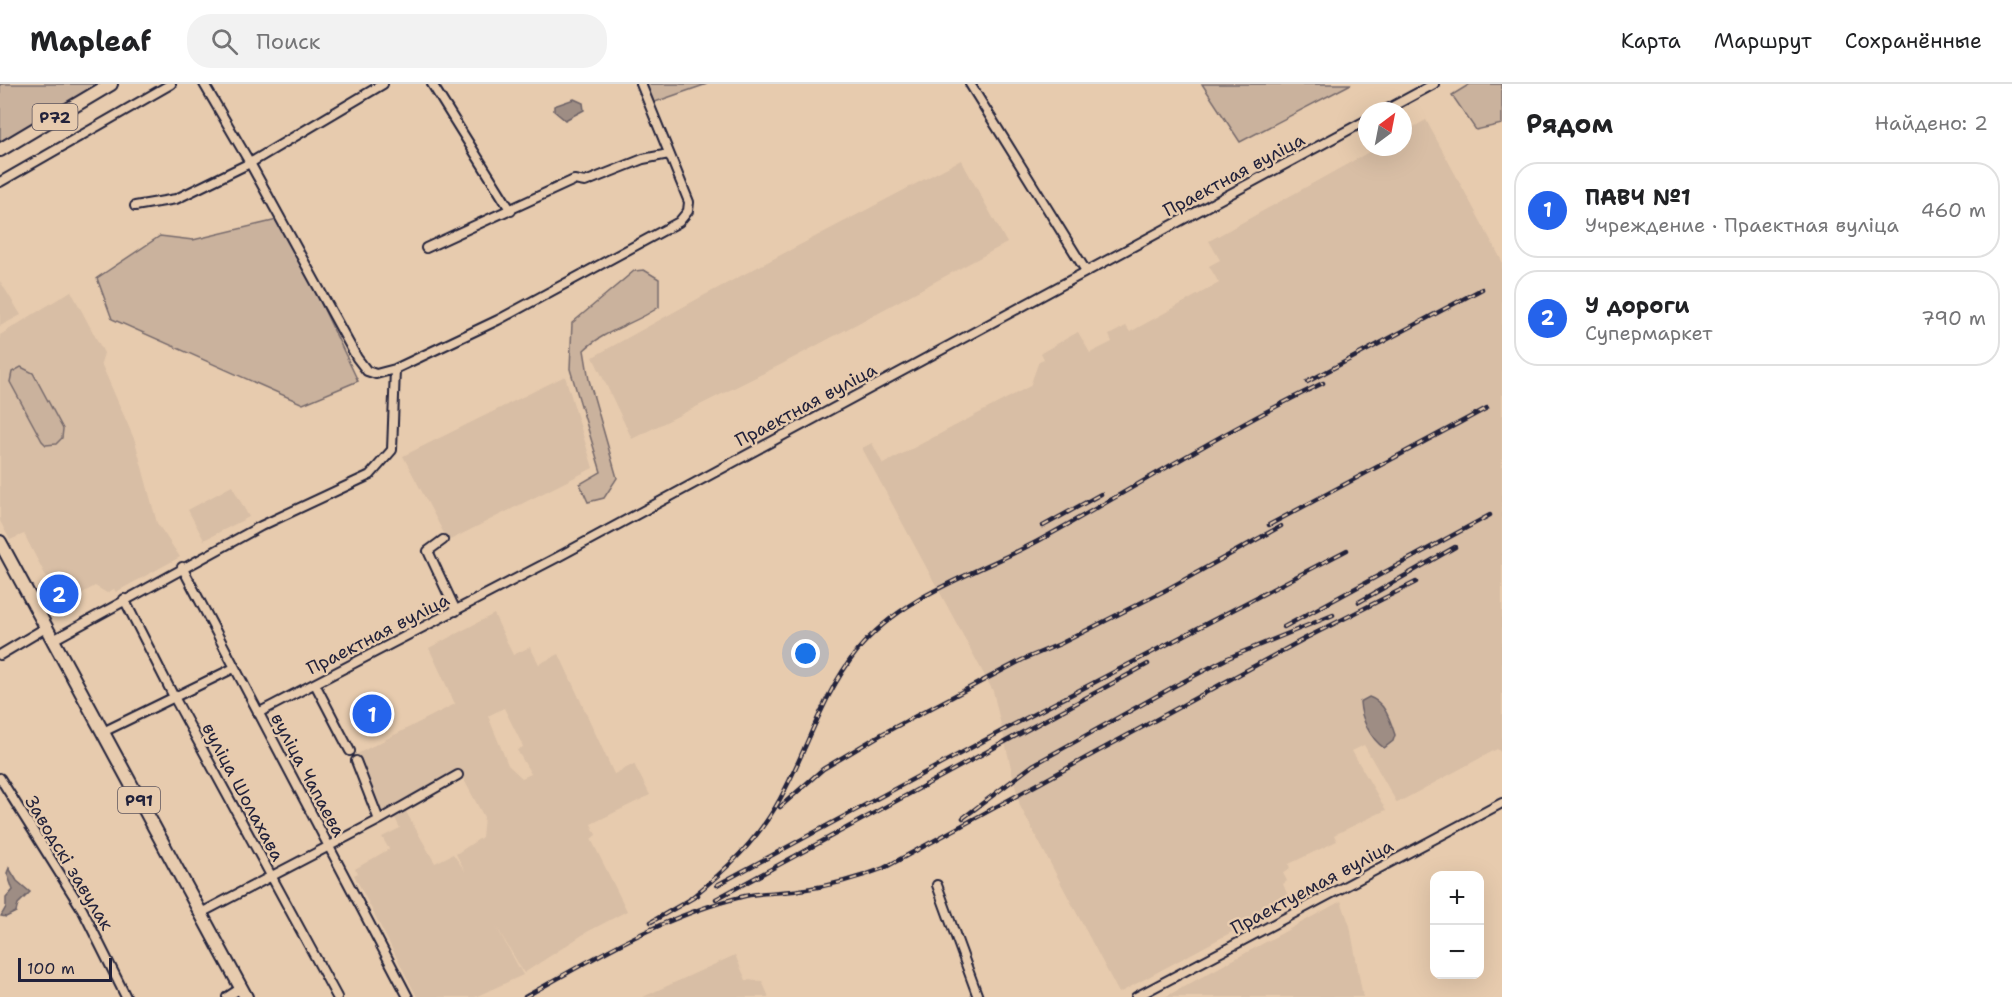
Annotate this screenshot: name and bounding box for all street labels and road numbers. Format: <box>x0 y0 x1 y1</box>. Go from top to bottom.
road number: Р72 <box>32 104 78 130</box>
street label: Праектная вуліца <box>1159 128 1309 222</box>
street label: Праектная вуліца <box>731 358 881 452</box>
street label: Праектная вуліца <box>303 588 453 680</box>
street label: вуліца Чапаева <box>265 709 351 841</box>
street label: вуліца Шолахава <box>196 719 290 865</box>
road number: Р91 <box>118 787 160 813</box>
street label: Заводскі завулак <box>19 791 119 935</box>
street label: Праектуемая вуліца <box>1227 834 1397 940</box>

